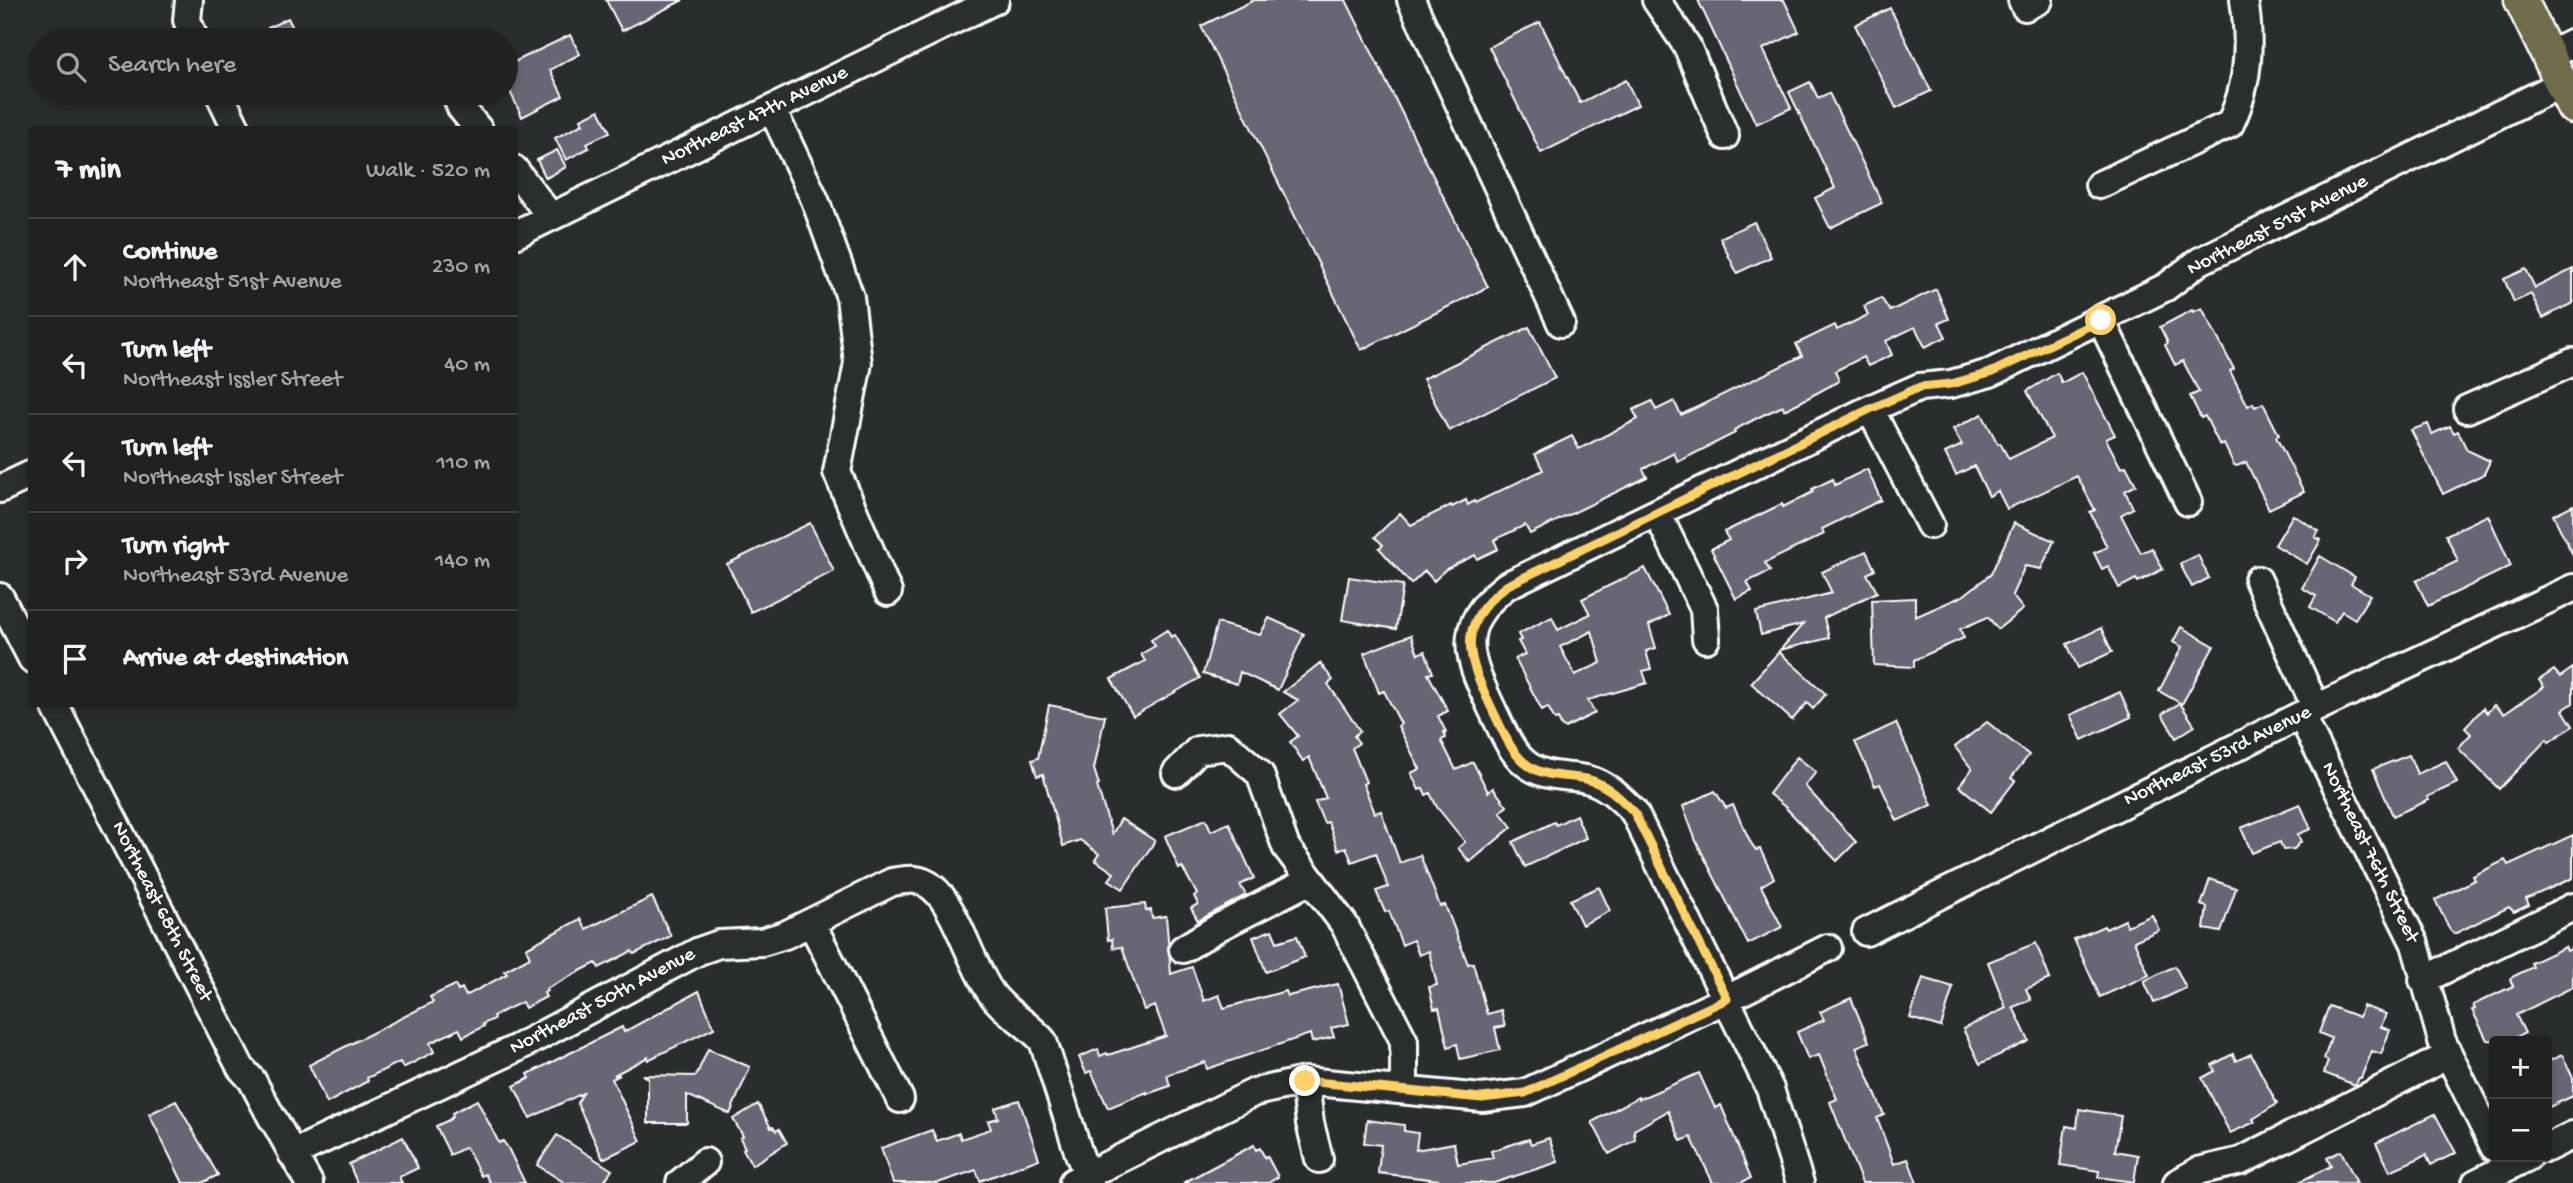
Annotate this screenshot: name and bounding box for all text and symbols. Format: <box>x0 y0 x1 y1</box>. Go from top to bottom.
search box <box>28 28 518 105</box>
icon: search <box>52 48 90 86</box>
text: Search here <box>108 51 236 82</box>
street label: Northeast 47th Avenue <box>658 60 853 173</box>
text: 7 min <box>56 154 121 189</box>
text: Walk · 520 m <box>366 158 490 185</box>
street label: Northeast 51st Avenue <box>2183 169 2374 282</box>
text: Continue <box>123 238 217 269</box>
icon: ahead <box>56 248 94 286</box>
text: 230 m <box>432 254 490 281</box>
text: Northeast 51st Avenue <box>123 269 342 296</box>
route start <box>2085 304 2116 335</box>
text: Turn left <box>123 336 211 367</box>
icon: left <box>56 346 94 384</box>
text: 40 m <box>444 352 490 379</box>
text: Northeast Issler Street <box>123 367 342 394</box>
text: Turn left <box>123 434 211 465</box>
icon: left <box>56 444 94 482</box>
text: 110 m <box>437 450 490 477</box>
text: Northeast Issler Street <box>123 465 342 492</box>
text: Turn right <box>123 532 227 563</box>
icon: right <box>56 542 94 580</box>
text: 140 m <box>435 548 490 575</box>
text: Northeast 53rd Avenue <box>123 563 348 590</box>
icon: arrive <box>56 640 94 678</box>
text: Arrive at destination <box>123 644 348 675</box>
street label: Northeast 53rd Avenue <box>2120 700 2317 813</box>
street label: Northeast 76th Street <box>2314 759 2425 950</box>
street label: Northeast 68th Street <box>105 818 218 1008</box>
street label: Northeast 50th Avenue <box>506 942 701 1062</box>
map controls <box>2489 1036 2552 1162</box>
button: + <box>2489 1036 2552 1099</box>
route end <box>1289 1065 1320 1096</box>
button: − <box>2489 1099 2552 1162</box>

